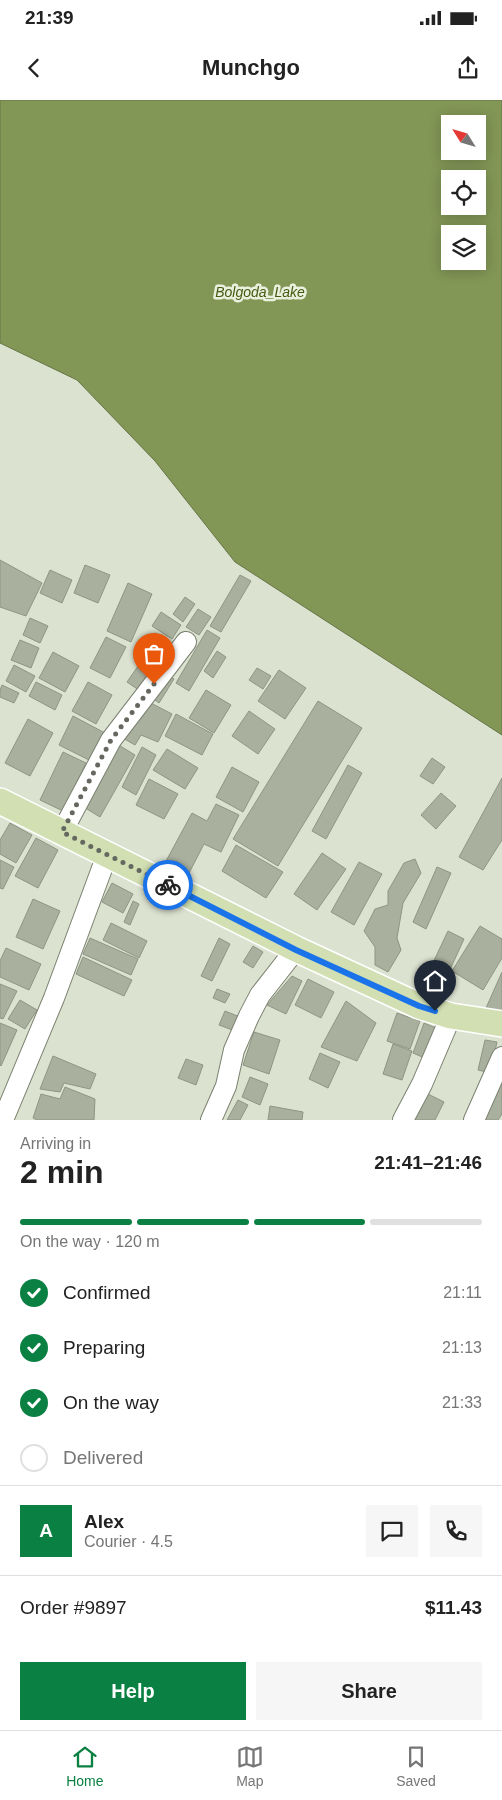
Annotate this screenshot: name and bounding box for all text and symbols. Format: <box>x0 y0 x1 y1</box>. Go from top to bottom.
text: 21:39 <box>25 7 74 28</box>
icon: back <box>20 54 48 82</box>
icon: share <box>454 54 482 82</box>
text: Munchgo <box>202 55 300 80</box>
north arrow <box>441 115 486 160</box>
map controls <box>441 115 486 270</box>
button: locate <box>441 170 486 215</box>
button: layers <box>441 225 486 270</box>
water label: Bolgoda_Lake <box>215 284 305 300</box>
pin <box>133 633 175 684</box>
icon: bag <box>140 640 168 668</box>
courier <box>143 860 193 910</box>
icon: bike <box>154 871 182 899</box>
pin <box>414 960 456 1011</box>
icon: home <box>421 967 449 995</box>
text: Arriving in <box>20 1135 91 1152</box>
text: 21:41–21:46 <box>374 1152 482 1173</box>
text: 2 min <box>20 1154 104 1190</box>
text: On the way · 120 m <box>20 1233 160 1250</box>
icon: check <box>20 1279 48 1307</box>
text: Confirmed <box>63 1282 151 1303</box>
text: 21:11 <box>443 1284 482 1301</box>
icon: check <box>20 1334 48 1362</box>
text: Preparing <box>63 1337 145 1358</box>
text: 21:13 <box>442 1339 482 1356</box>
icon: check <box>20 1389 48 1417</box>
text: On the way <box>63 1392 159 1413</box>
text: 21:33 <box>442 1394 482 1411</box>
text: Delivered <box>63 1447 143 1468</box>
button: chat <box>366 1505 418 1557</box>
button: phone <box>430 1505 482 1557</box>
text: Alex <box>84 1511 124 1532</box>
text: A <box>39 1520 53 1541</box>
text: Courier · 4.5 <box>84 1533 173 1550</box>
text: Order #9897 <box>20 1597 127 1618</box>
text: $11.43 <box>425 1597 482 1618</box>
button: Help <box>20 1662 246 1720</box>
button: Share <box>256 1662 482 1720</box>
tab: Home <box>66 1743 104 1789</box>
tab: Map <box>236 1743 264 1789</box>
tab: Saved <box>396 1743 436 1789</box>

